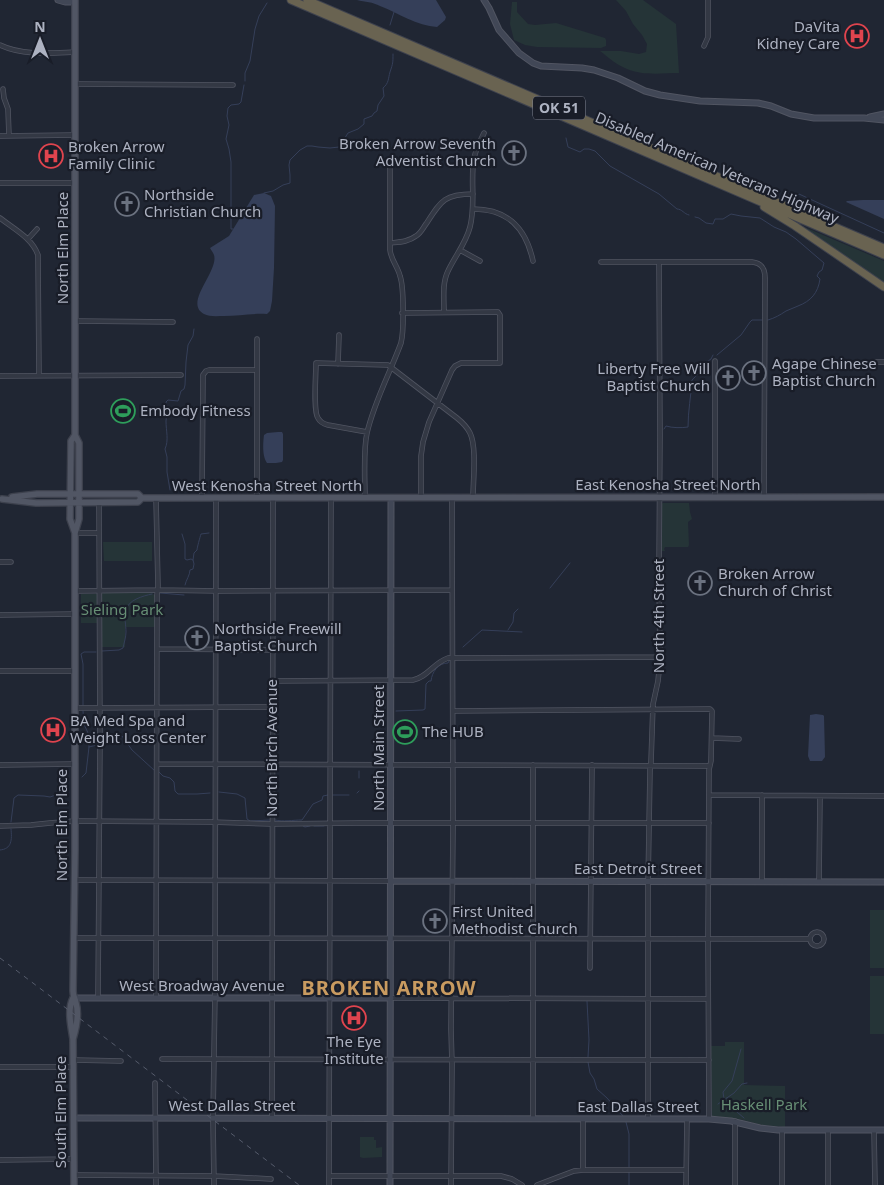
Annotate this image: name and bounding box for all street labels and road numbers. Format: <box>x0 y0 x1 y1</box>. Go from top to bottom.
road number: OK 51 <box>533 96 585 120</box>
street label: Disabled American Veterans Highway <box>592 106 843 228</box>
street label: North Elm Place <box>52 192 72 304</box>
street label: East Kenosha Street North <box>575 474 761 494</box>
street label: West Kenosha Street North <box>172 475 362 495</box>
street label: North 4th Street <box>648 558 668 673</box>
street label: North Birch Avenue <box>261 679 281 817</box>
street label: North Main Street <box>368 684 388 811</box>
street label: North Elm Place <box>51 769 71 881</box>
street label: East Detroit Street <box>574 858 703 878</box>
street label: West Broadway Avenue <box>119 975 285 995</box>
street label: South Elm Place <box>50 1056 70 1168</box>
street label: West Dallas Street <box>168 1095 296 1115</box>
street label: East Dallas Street <box>577 1096 699 1116</box>

